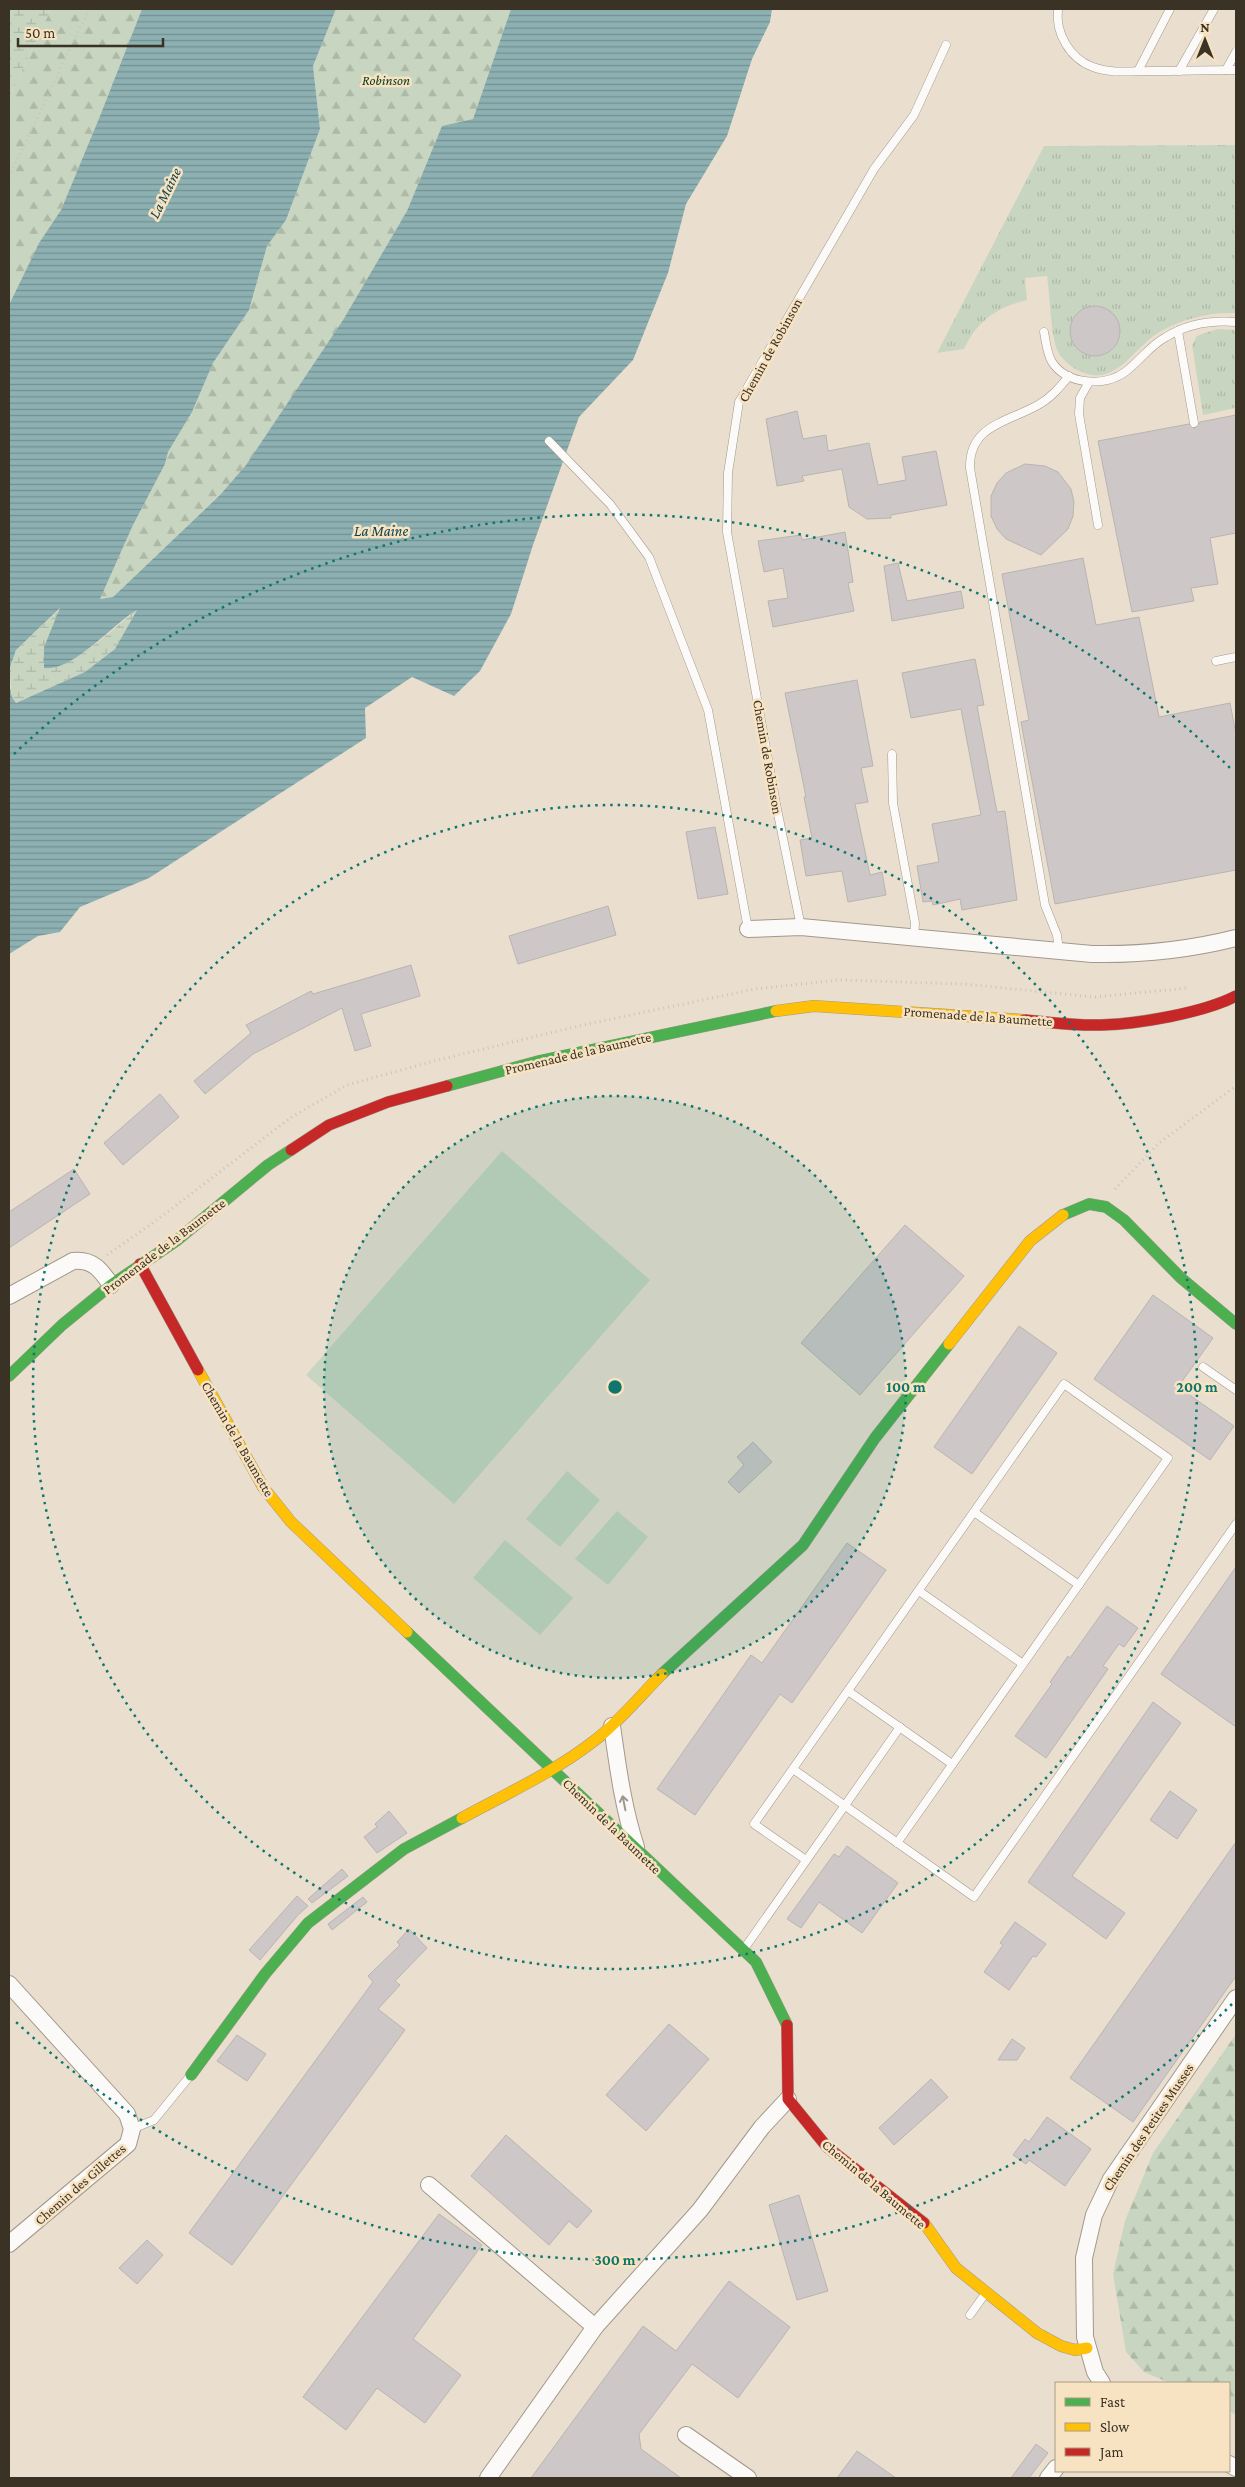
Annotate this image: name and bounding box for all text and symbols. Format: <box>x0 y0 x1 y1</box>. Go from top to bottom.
scale bar <box>18 15 162 47</box>
north arrow <box>1180 15 1230 65</box>
text: N <box>1200 19 1210 35</box>
text: 50 m <box>25 25 55 41</box>
park label: Robinson <box>362 72 410 88</box>
water label: La Maine <box>146 165 184 221</box>
street label: Chemin de Robinson <box>735 295 805 405</box>
water label: La Maine <box>354 523 408 539</box>
street label: Chemin de Robinson <box>750 698 786 816</box>
street label: Promenade de la Baumette <box>903 1003 1053 1029</box>
street label: Promenade de la Baumette <box>503 1028 653 1078</box>
street label: Promenade de la Baumette <box>100 1195 228 1297</box>
centre of rings <box>606 1378 624 1396</box>
street label: Chemin de la Baumette <box>199 1379 277 1499</box>
text: 100 m <box>886 1379 926 1395</box>
text: 200 m <box>1176 1379 1218 1395</box>
street label: Chemin de la Baumette <box>560 1775 664 1877</box>
one-way arrow <box>618 1795 628 1811</box>
street label: Chemin des Petites Musses <box>1099 2060 1197 2194</box>
street label: Chemin de la Baumette <box>819 2136 929 2232</box>
street label: Chemin des Gillettes <box>31 2140 129 2228</box>
text: 300 m <box>594 2252 636 2268</box>
legend <box>1055 2382 1230 2472</box>
text: Fast <box>1100 2394 1126 2410</box>
text: Slow <box>1100 2419 1130 2435</box>
text: Jam <box>1098 2444 1123 2461</box>

